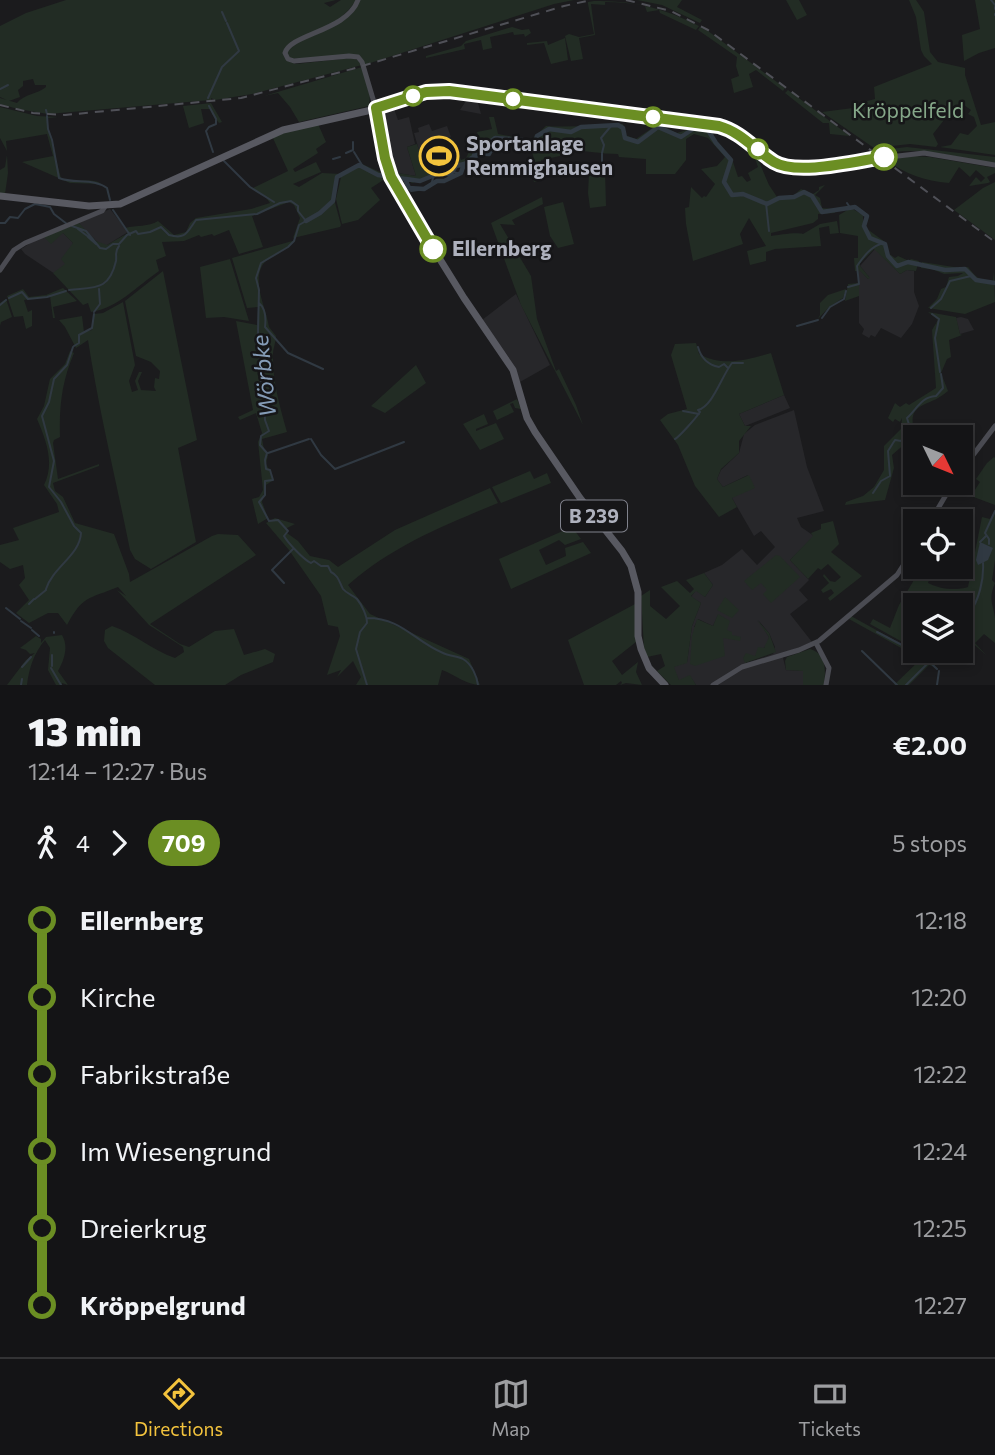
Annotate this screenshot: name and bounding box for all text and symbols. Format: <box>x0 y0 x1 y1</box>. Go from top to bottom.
unlabelled marker <box>403 86 423 106</box>
unlabelled marker <box>503 89 523 109</box>
park label: Kröppelfeld <box>852 97 964 122</box>
unlabelled marker <box>643 107 663 127</box>
place label: Sportanlage Remmighausen <box>466 130 613 179</box>
sports icon: Sportanlage Remmighausen <box>418 135 460 177</box>
unlabelled marker <box>748 139 768 159</box>
unlabelled marker <box>871 144 897 170</box>
place label: Ellernberg <box>452 235 552 260</box>
marker: Ellernberg <box>420 236 446 262</box>
water label: Wörbke <box>245 334 281 419</box>
north arrow <box>903 425 973 495</box>
map controls <box>903 425 973 663</box>
road number: B 239 <box>561 500 627 531</box>
button: locate <box>903 509 973 579</box>
button: layers <box>903 593 973 663</box>
text: 13 min <box>28 707 142 754</box>
text: €2.00 <box>893 729 967 760</box>
text: 12:14 – 12:27 · Bus <box>28 757 207 785</box>
icon: walk <box>28 824 66 862</box>
icon: forward <box>100 824 138 862</box>
text: 709 <box>162 828 206 857</box>
text: 4 <box>76 829 90 857</box>
text: 5 stops <box>892 829 967 857</box>
text: Ellernberg <box>80 904 203 935</box>
text: 12:18 <box>915 906 967 934</box>
text: Kirche <box>80 981 156 1012</box>
text: 12:20 <box>911 983 967 1011</box>
text: Fabrikstraße <box>80 1058 230 1089</box>
text: 12:22 <box>913 1060 967 1088</box>
text: Im Wiesengrund <box>80 1135 271 1166</box>
text: 12:24 <box>913 1137 967 1165</box>
text: Dreierkrug <box>80 1212 207 1243</box>
text: 12:25 <box>913 1214 967 1242</box>
text: Kröppelgrund <box>80 1289 246 1320</box>
text: 12:27 <box>914 1291 967 1319</box>
tab: Directions <box>134 1375 223 1440</box>
tab: Map <box>491 1375 530 1440</box>
tab: Tickets <box>798 1375 861 1440</box>

